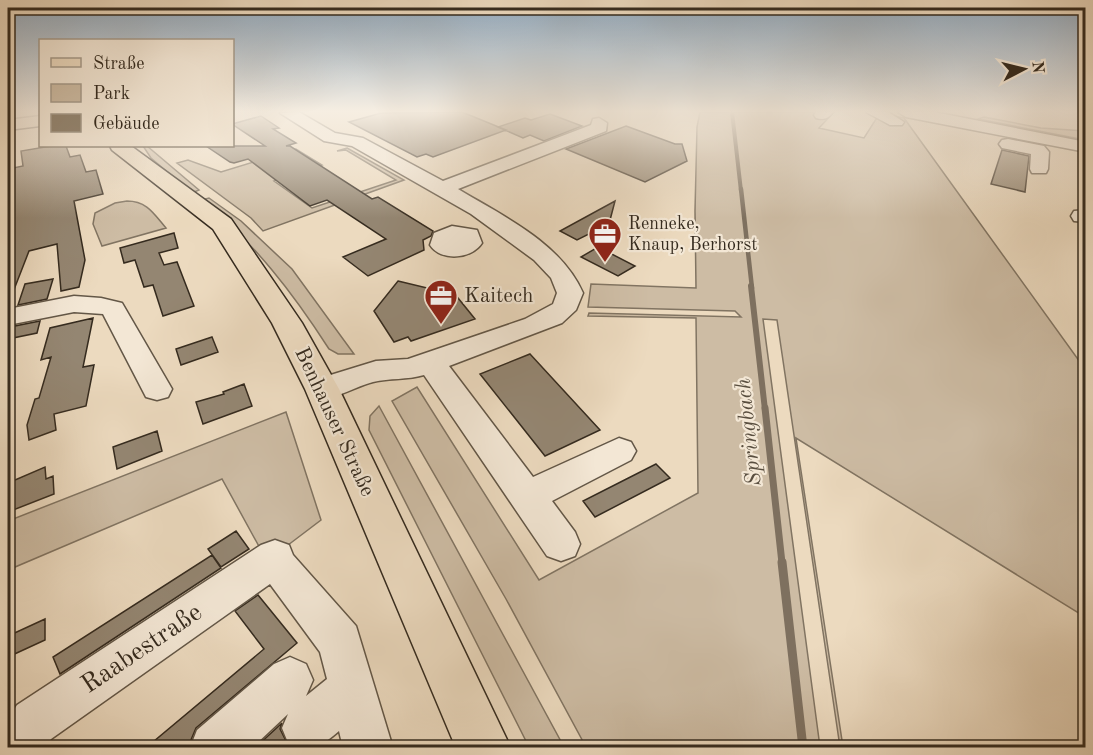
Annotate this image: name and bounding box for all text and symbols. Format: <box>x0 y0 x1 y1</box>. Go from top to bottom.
legend <box>39 39 234 147</box>
north arrow <box>994 39 1054 99</box>
text: Straße <box>93 55 144 73</box>
text: N <box>1028 60 1046 75</box>
text: Park <box>93 85 130 103</box>
text: Gebäude <box>93 115 160 133</box>
place label: Renneke, Knaup, Berhorst <box>628 215 758 254</box>
office icon: Renneke, Knaup, Berhorst <box>587 216 623 263</box>
office icon: Kaitech <box>423 278 459 325</box>
place label: Kaitech <box>464 286 534 307</box>
street label: Benhauser Straße <box>290 344 378 500</box>
water label: Springbach <box>732 377 766 487</box>
street label: Raabestraße <box>77 599 207 699</box>

